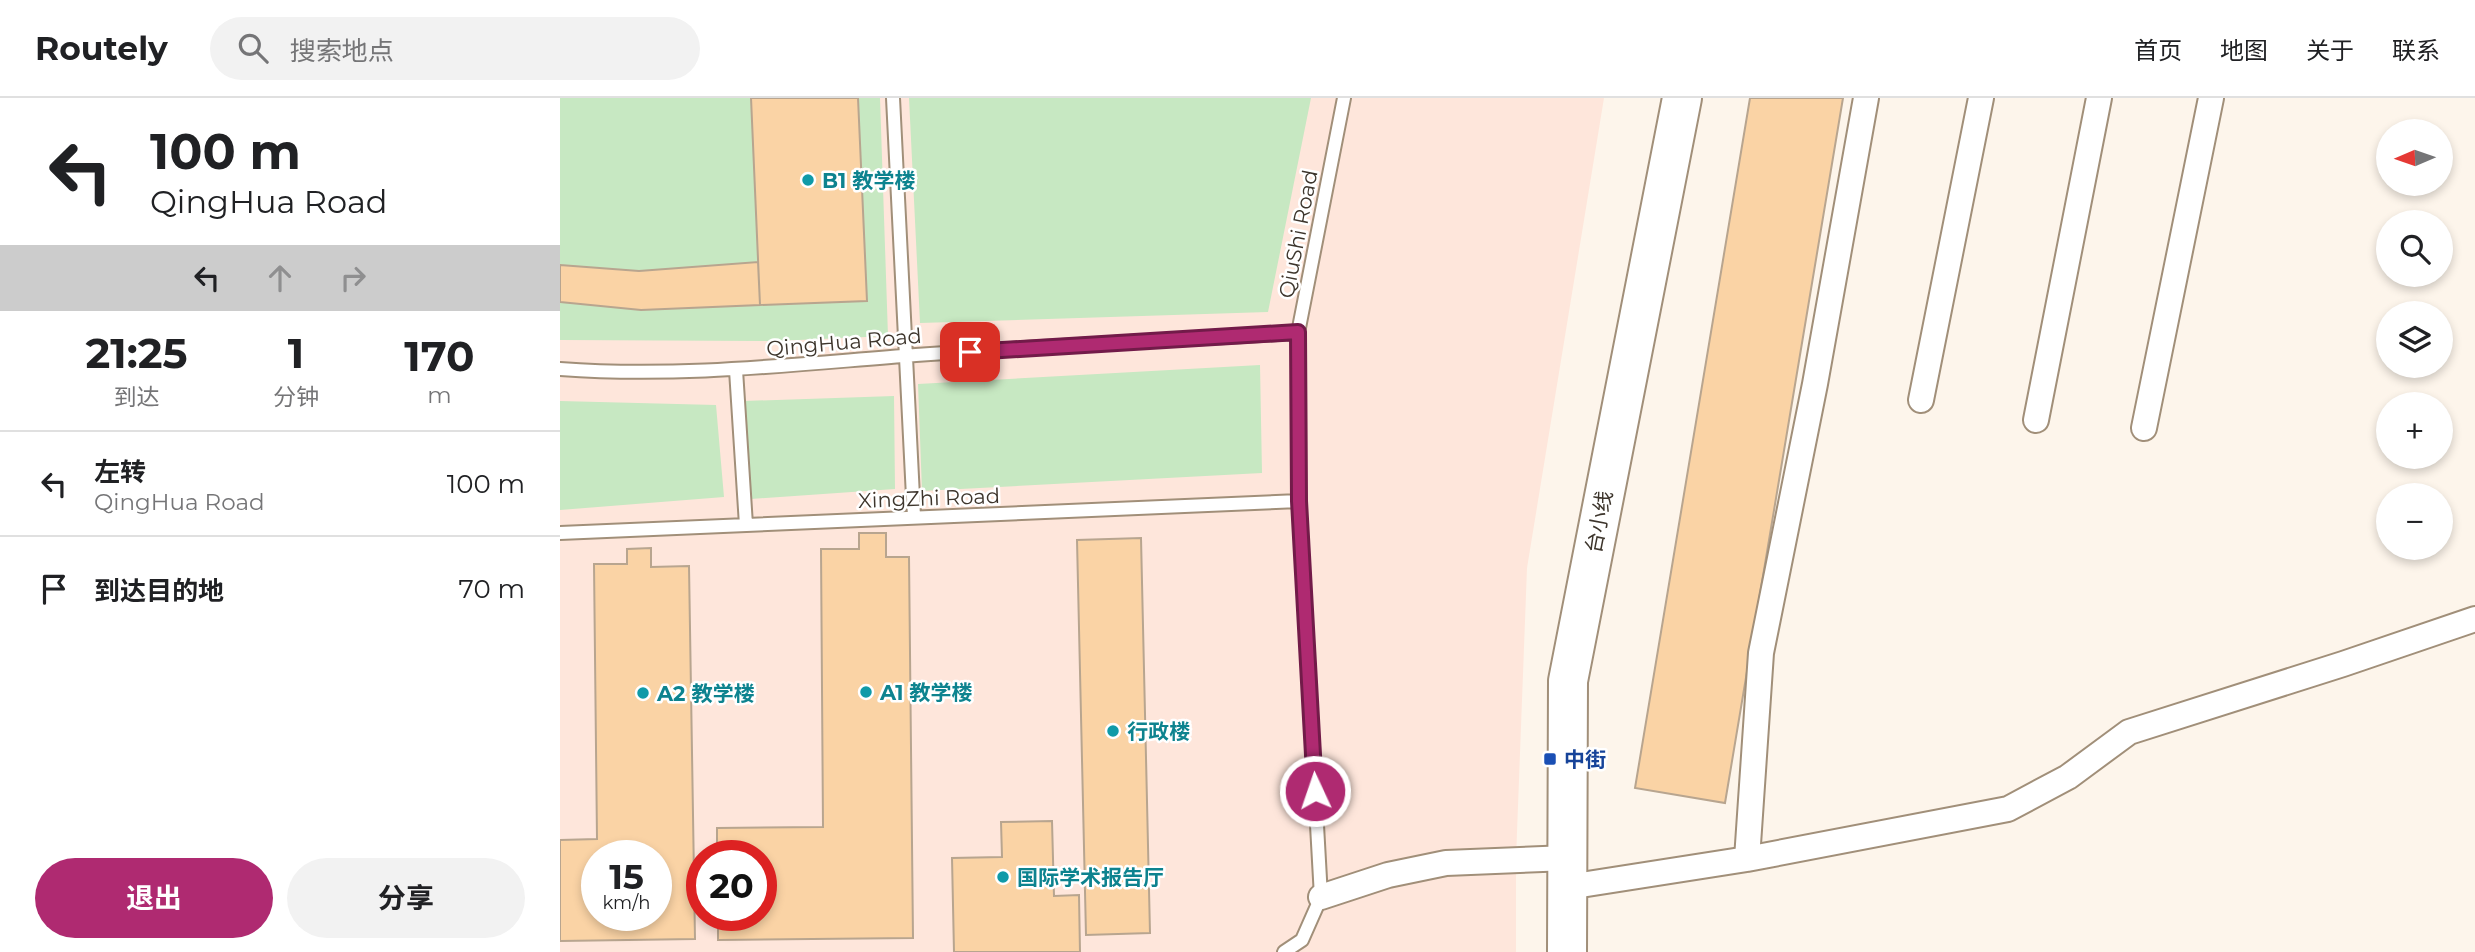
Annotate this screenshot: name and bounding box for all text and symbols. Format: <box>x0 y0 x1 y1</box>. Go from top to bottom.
search box <box>210 17 700 80</box>
text: Routely <box>35 28 168 68</box>
icon: search <box>234 29 272 67</box>
text: 搜索地点 <box>290 35 394 67</box>
text: 首页 <box>2134 36 2182 65</box>
text: 地图 <box>2220 36 2268 65</box>
text: 关于 <box>2306 36 2354 65</box>
text: 联系 <box>2392 36 2440 65</box>
north arrow <box>2376 119 2454 196</box>
map controls <box>2376 119 2453 560</box>
text: 100 m <box>150 122 301 181</box>
icon: left <box>35 126 126 217</box>
place label: B1 教学楼 <box>822 168 915 193</box>
street label: QiuShi Road <box>1273 168 1323 300</box>
marker: B1 教学楼 <box>800 172 816 188</box>
text: QingHua Road <box>150 182 387 221</box>
button: search <box>2376 210 2453 287</box>
icon: left <box>188 259 226 297</box>
icon: ahead <box>261 259 299 297</box>
icon: right <box>334 259 372 297</box>
button: layers <box>2376 301 2453 378</box>
pin <box>940 322 1000 382</box>
street label: QingHua Road <box>765 323 923 361</box>
text: 21:25 <box>85 327 187 379</box>
text: 1 <box>288 327 304 379</box>
text: 170 <box>404 330 475 382</box>
icon: arrive <box>951 333 989 371</box>
text: m <box>427 381 452 409</box>
text: 到达 <box>113 383 159 411</box>
text: 分钟 <box>273 383 319 411</box>
button: + <box>2376 392 2453 469</box>
text: 左转 <box>94 456 146 488</box>
icon: left <box>35 465 73 503</box>
text: 100 m <box>447 468 525 500</box>
street label: XingZhi Road <box>858 483 1000 513</box>
button: − <box>2376 483 2453 560</box>
text: QingHua Road <box>94 488 265 516</box>
street label: 台小线 <box>1581 489 1617 555</box>
icon: arrive <box>35 570 73 608</box>
text: 70 m <box>459 573 525 605</box>
text: 到达目的地 <box>94 575 224 607</box>
place label: A1 教学楼 <box>879 680 972 705</box>
place label: A2 教学楼 <box>656 681 754 706</box>
marker: A1 教学楼 <box>858 684 874 700</box>
marker: A2 教学楼 <box>635 685 651 701</box>
place label: 行政楼 <box>1127 719 1190 744</box>
marker: 行政楼 <box>1105 723 1121 739</box>
place label: 中街 <box>1564 747 1606 772</box>
marker: 中街 <box>1542 751 1558 767</box>
position arrow <box>1278 754 1352 828</box>
speed limit sign: 20 <box>686 840 777 931</box>
text: 15 <box>609 855 644 898</box>
button: 退出 <box>35 858 273 938</box>
button: 分享 <box>287 858 525 938</box>
place label: 国际学术报告厅 <box>1017 865 1164 890</box>
marker: 国际学术报告厅 <box>995 869 1011 885</box>
text: km/h <box>602 892 651 914</box>

